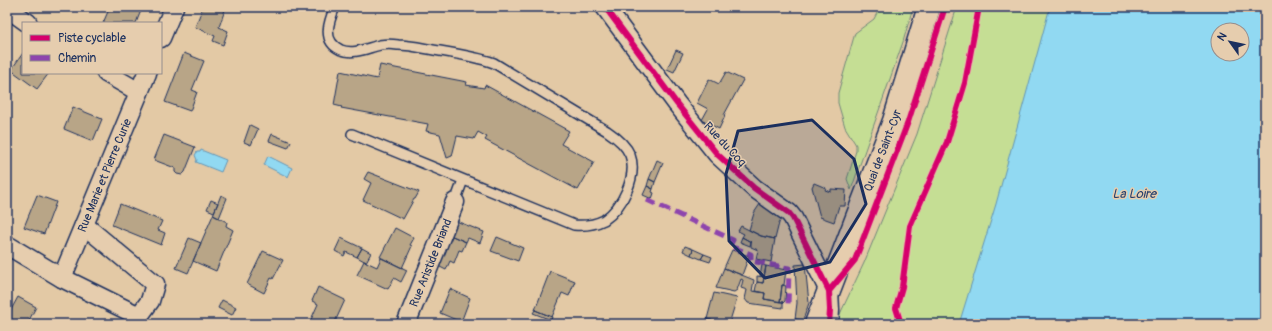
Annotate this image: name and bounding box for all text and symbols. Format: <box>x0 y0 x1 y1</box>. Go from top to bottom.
legend <box>22 22 162 74</box>
north arrow <box>1210 22 1250 62</box>
text: N <box>1215 30 1230 43</box>
text: Piste cyclable <box>58 31 126 46</box>
text: Chemin <box>58 51 97 66</box>
street label: Quai de Saint-Cyr <box>861 107 905 194</box>
street label: Rue Marie et Pierre Curie <box>75 117 135 235</box>
street label: Rue du Coq <box>700 119 749 170</box>
water label: La Loire <box>1112 186 1157 202</box>
street label: Rue Aristide Briand <box>407 217 456 309</box>

